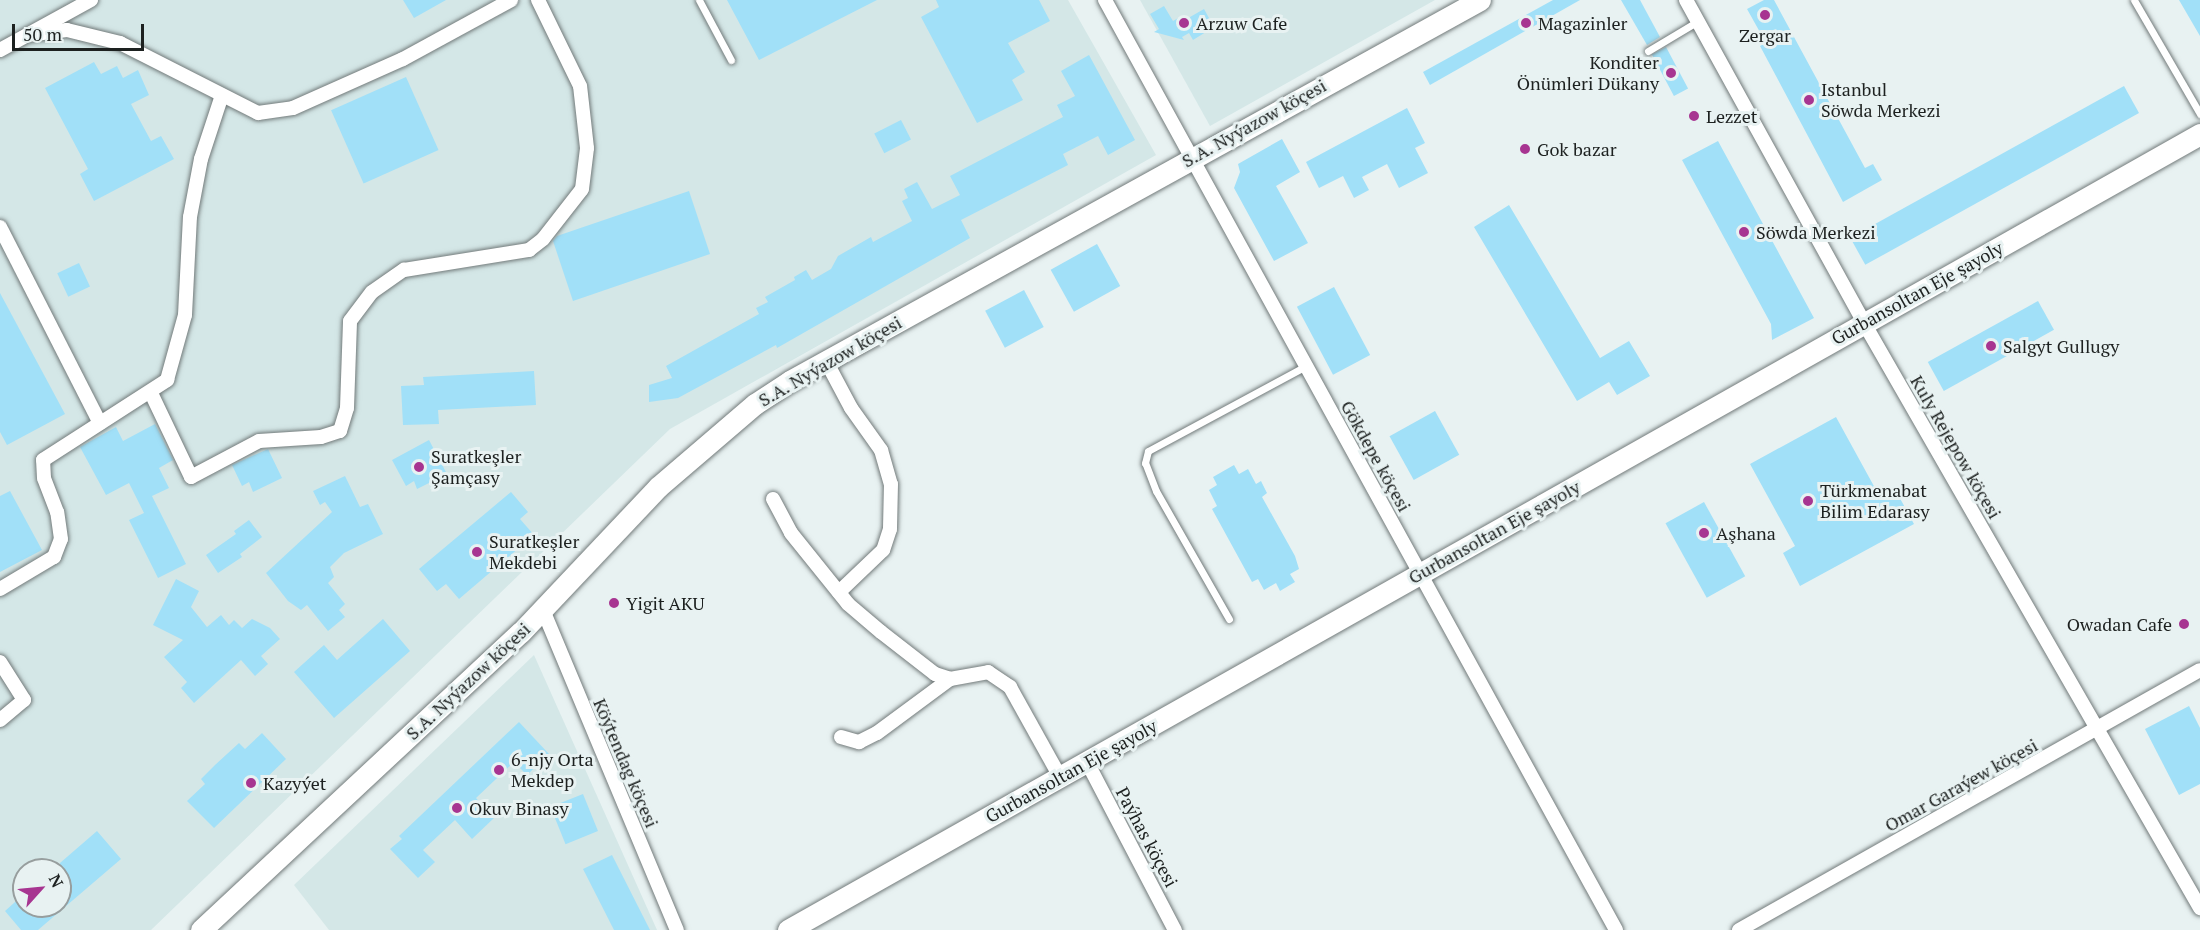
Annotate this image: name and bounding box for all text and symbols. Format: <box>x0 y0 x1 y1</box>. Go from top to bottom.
marker: Zergar <box>1758 8 1772 22</box>
scale bar <box>15 12 147 50</box>
place label: Arzuw Cafe <box>1196 12 1287 34</box>
place label: Magazinler <box>1538 12 1628 34</box>
marker: Arzuw Cafe <box>1177 16 1191 30</box>
marker: Magazinler <box>1519 16 1533 30</box>
text: 50 m <box>23 22 62 46</box>
place label: Zergar <box>1739 24 1791 46</box>
place label: Konditer Önümleri Dükany <box>1517 52 1659 94</box>
marker: Konditer Önümleri Dükany <box>1664 66 1678 80</box>
street label: S.A. Nyýazow köçesi <box>1178 74 1330 172</box>
place label: Istanbul Söwda Merkezi <box>1821 79 1941 122</box>
marker: Istanbul Söwda Merkezi <box>1802 93 1816 107</box>
place label: Lezzet <box>1706 105 1757 127</box>
marker: Lezzet <box>1687 109 1701 123</box>
place label: Gok bazar <box>1537 138 1617 160</box>
marker: Gok bazar <box>1518 142 1532 156</box>
place label: Söwda Merkezi <box>1756 221 1876 243</box>
marker: Söwda Merkezi <box>1737 225 1751 239</box>
street label: Gurbansoltan Eje şayoly <box>1827 237 2007 349</box>
street label: S.A. Nyýazow köçesi <box>754 311 906 411</box>
place label: Salgyt Gullugy <box>2003 335 2119 357</box>
marker: Salgyt Gullugy <box>1984 339 1998 353</box>
street label: Kuly Rejepow köçesi <box>1906 371 2006 523</box>
street label: Gökdepe köçesi <box>1337 397 1415 515</box>
place label: Suratkeşler Şamçasy <box>431 446 521 488</box>
marker: Suratkeşler Şamçasy <box>412 460 426 474</box>
street label: Gurbansoltan Eje şayoly <box>1404 476 1584 588</box>
place label: Türkmenabat Bilim Edarasy <box>1820 480 1930 522</box>
marker: Türkmenabat Bilim Edarasy <box>1801 494 1815 508</box>
place label: Aşhana <box>1716 522 1776 544</box>
marker: Aşhana <box>1697 526 1711 540</box>
place label: Suratkeşler Mekdebi <box>489 531 579 574</box>
marker: Suratkeşler Mekdebi <box>470 545 484 559</box>
place label: Yigit AKU <box>626 592 705 614</box>
marker: Yigit AKU <box>607 596 621 610</box>
place label: Owadan Cafe <box>2067 613 2172 635</box>
marker: Owadan Cafe <box>2177 617 2191 631</box>
street label: S.A. Nyýazow köçesi <box>401 618 535 744</box>
street label: Köýtendag köçesi <box>589 695 663 831</box>
street label: Gurbansoltan Eje şayoly <box>981 715 1161 827</box>
street label: Omar Garaýew köçesi <box>1881 734 2041 836</box>
place label: 6-njy Orta Mekdep <box>511 749 594 792</box>
marker: 6-njy Orta Mekdep <box>492 763 506 777</box>
place label: Kazyýet <box>263 772 326 794</box>
marker: Kazyýet <box>244 776 258 790</box>
street label: Paýhas köçesi <box>1112 783 1182 891</box>
place label: Okuv Binasy <box>469 797 569 819</box>
marker: Okuv Binasy <box>450 801 464 815</box>
north arrow <box>12 858 72 918</box>
text: N <box>44 870 69 891</box>

